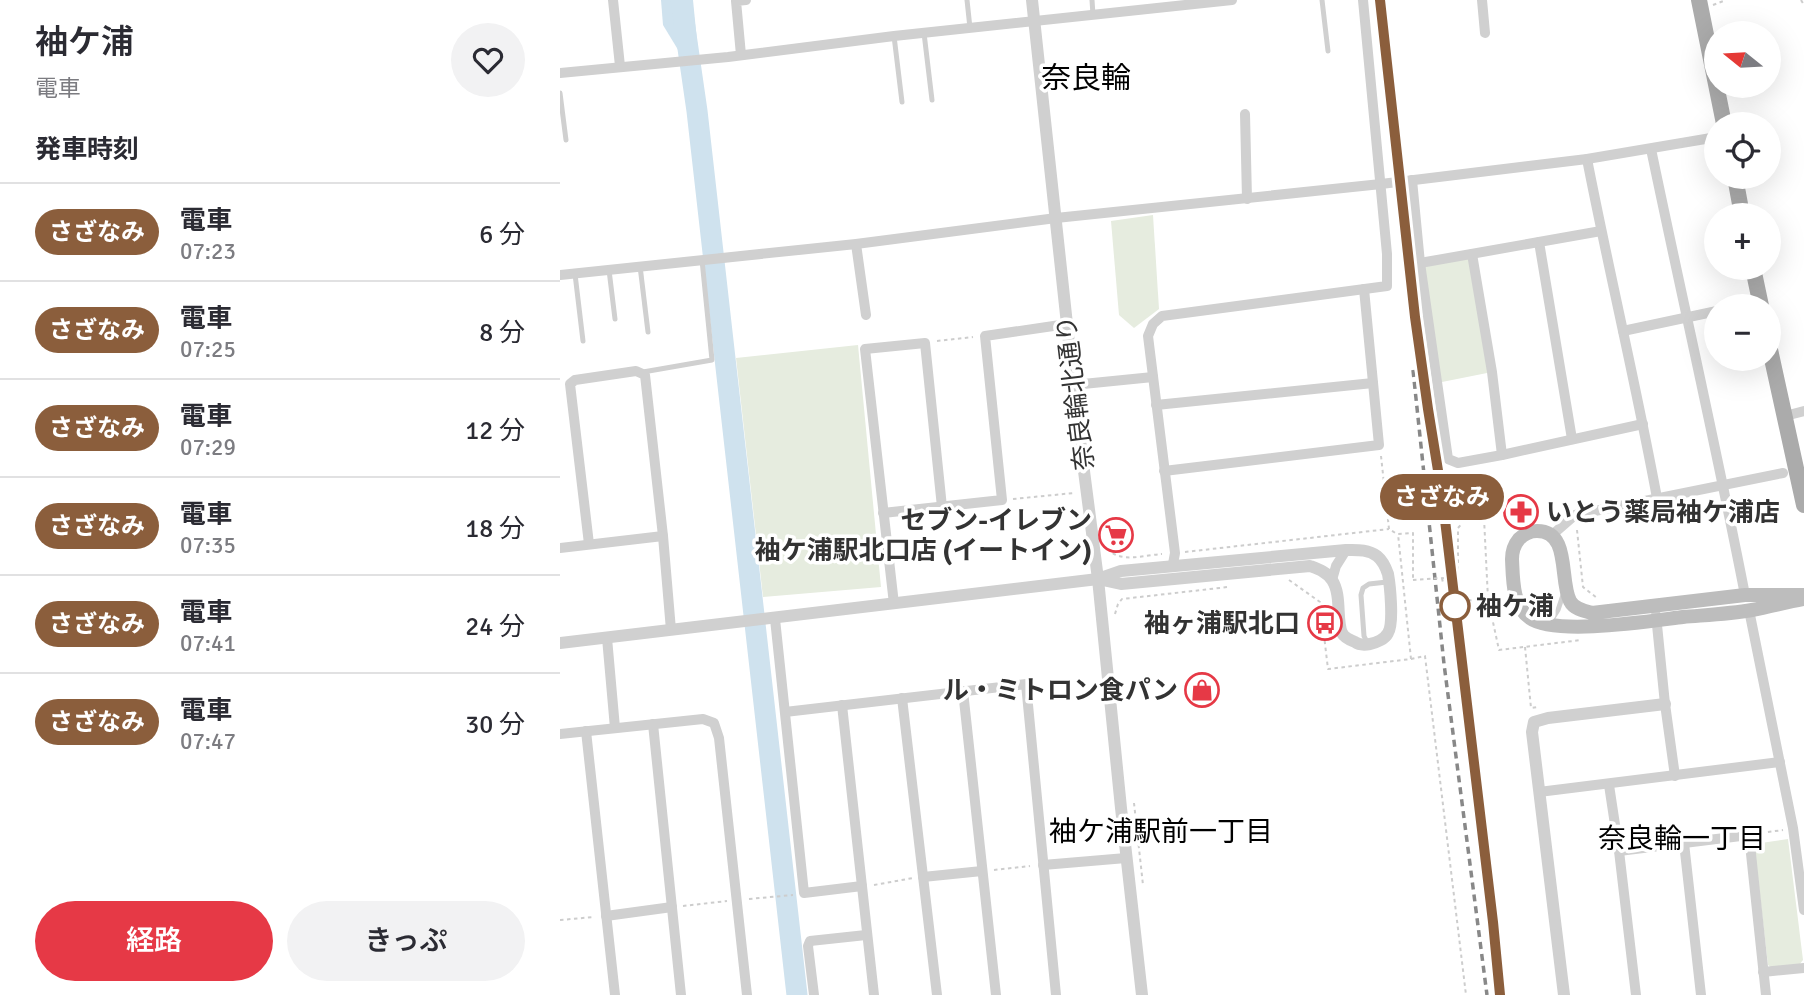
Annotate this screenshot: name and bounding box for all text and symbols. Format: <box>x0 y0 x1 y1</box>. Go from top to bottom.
north arrow <box>1704 21 1782 98</box>
map controls <box>1704 21 1781 371</box>
text: 袖ケ浦 <box>35 22 134 63</box>
button: heart <box>451 23 525 97</box>
district label: 奈良輪 <box>1041 60 1131 97</box>
text: 電車 <box>35 74 81 103</box>
button: locate <box>1704 112 1781 189</box>
text: 発車時刻 <box>35 134 139 166</box>
button: + <box>1704 203 1781 280</box>
text: 電車 <box>180 205 232 237</box>
text: さざなみ <box>49 217 145 247</box>
text: 6 分 <box>479 219 525 251</box>
text: 07:23 <box>180 237 236 266</box>
button: − <box>1704 294 1781 371</box>
text: 電車 <box>180 303 232 335</box>
street label: 奈良輪北通り <box>1051 314 1101 472</box>
text: さざなみ <box>49 315 145 345</box>
text: 8 分 <box>479 317 525 349</box>
text: 07:25 <box>180 335 236 364</box>
text: 電車 <box>180 401 232 433</box>
text: さざなみ <box>49 413 145 443</box>
text: 12 分 <box>465 415 525 447</box>
text: 07:29 <box>180 433 236 462</box>
line badge: さざなみ <box>1393 474 1491 520</box>
text: さざなみ <box>1394 482 1490 512</box>
pharmacy icon: いとう薬局袖ケ浦店 <box>1502 493 1540 531</box>
place label: いとう薬局袖ケ浦店 <box>1546 497 1780 529</box>
text: 電車 <box>180 499 232 531</box>
place label: セブン-イレブン 袖ケ浦駅北口店 (イートイン) <box>755 505 1092 567</box>
text: さざなみ <box>49 511 145 541</box>
text: 18 分 <box>465 513 525 545</box>
supermarket icon: セブン-イレブン 袖ケ浦駅北口店 (イートイン) <box>1097 516 1135 554</box>
text: 07:35 <box>180 531 236 560</box>
marker: 袖ケ浦 <box>1440 591 1470 621</box>
place label: 袖ケ浦 <box>1476 591 1554 623</box>
text: 電車 <box>180 597 232 629</box>
bus stop icon: 袖ヶ浦駅北口 <box>1306 604 1344 642</box>
place label: 袖ヶ浦駅北口 <box>1144 608 1300 640</box>
text: さざなみ <box>49 609 145 639</box>
text: 24 分 <box>465 611 525 643</box>
text: 07:41 <box>180 629 236 658</box>
shop icon: ル・ミトロン食パン <box>1183 671 1221 709</box>
place label: ル・ミトロン食パン <box>943 675 1178 707</box>
text: 電車 <box>180 695 232 727</box>
text: さざなみ <box>49 707 145 737</box>
text: 30 分 <box>465 709 525 741</box>
text: 07:47 <box>180 727 236 756</box>
district label: 袖ケ浦駅前一丁目 <box>1049 815 1273 849</box>
district label: 奈良輪一丁目 <box>1598 822 1766 856</box>
button: 経路 <box>35 901 273 981</box>
button: きっぷ <box>287 901 525 981</box>

